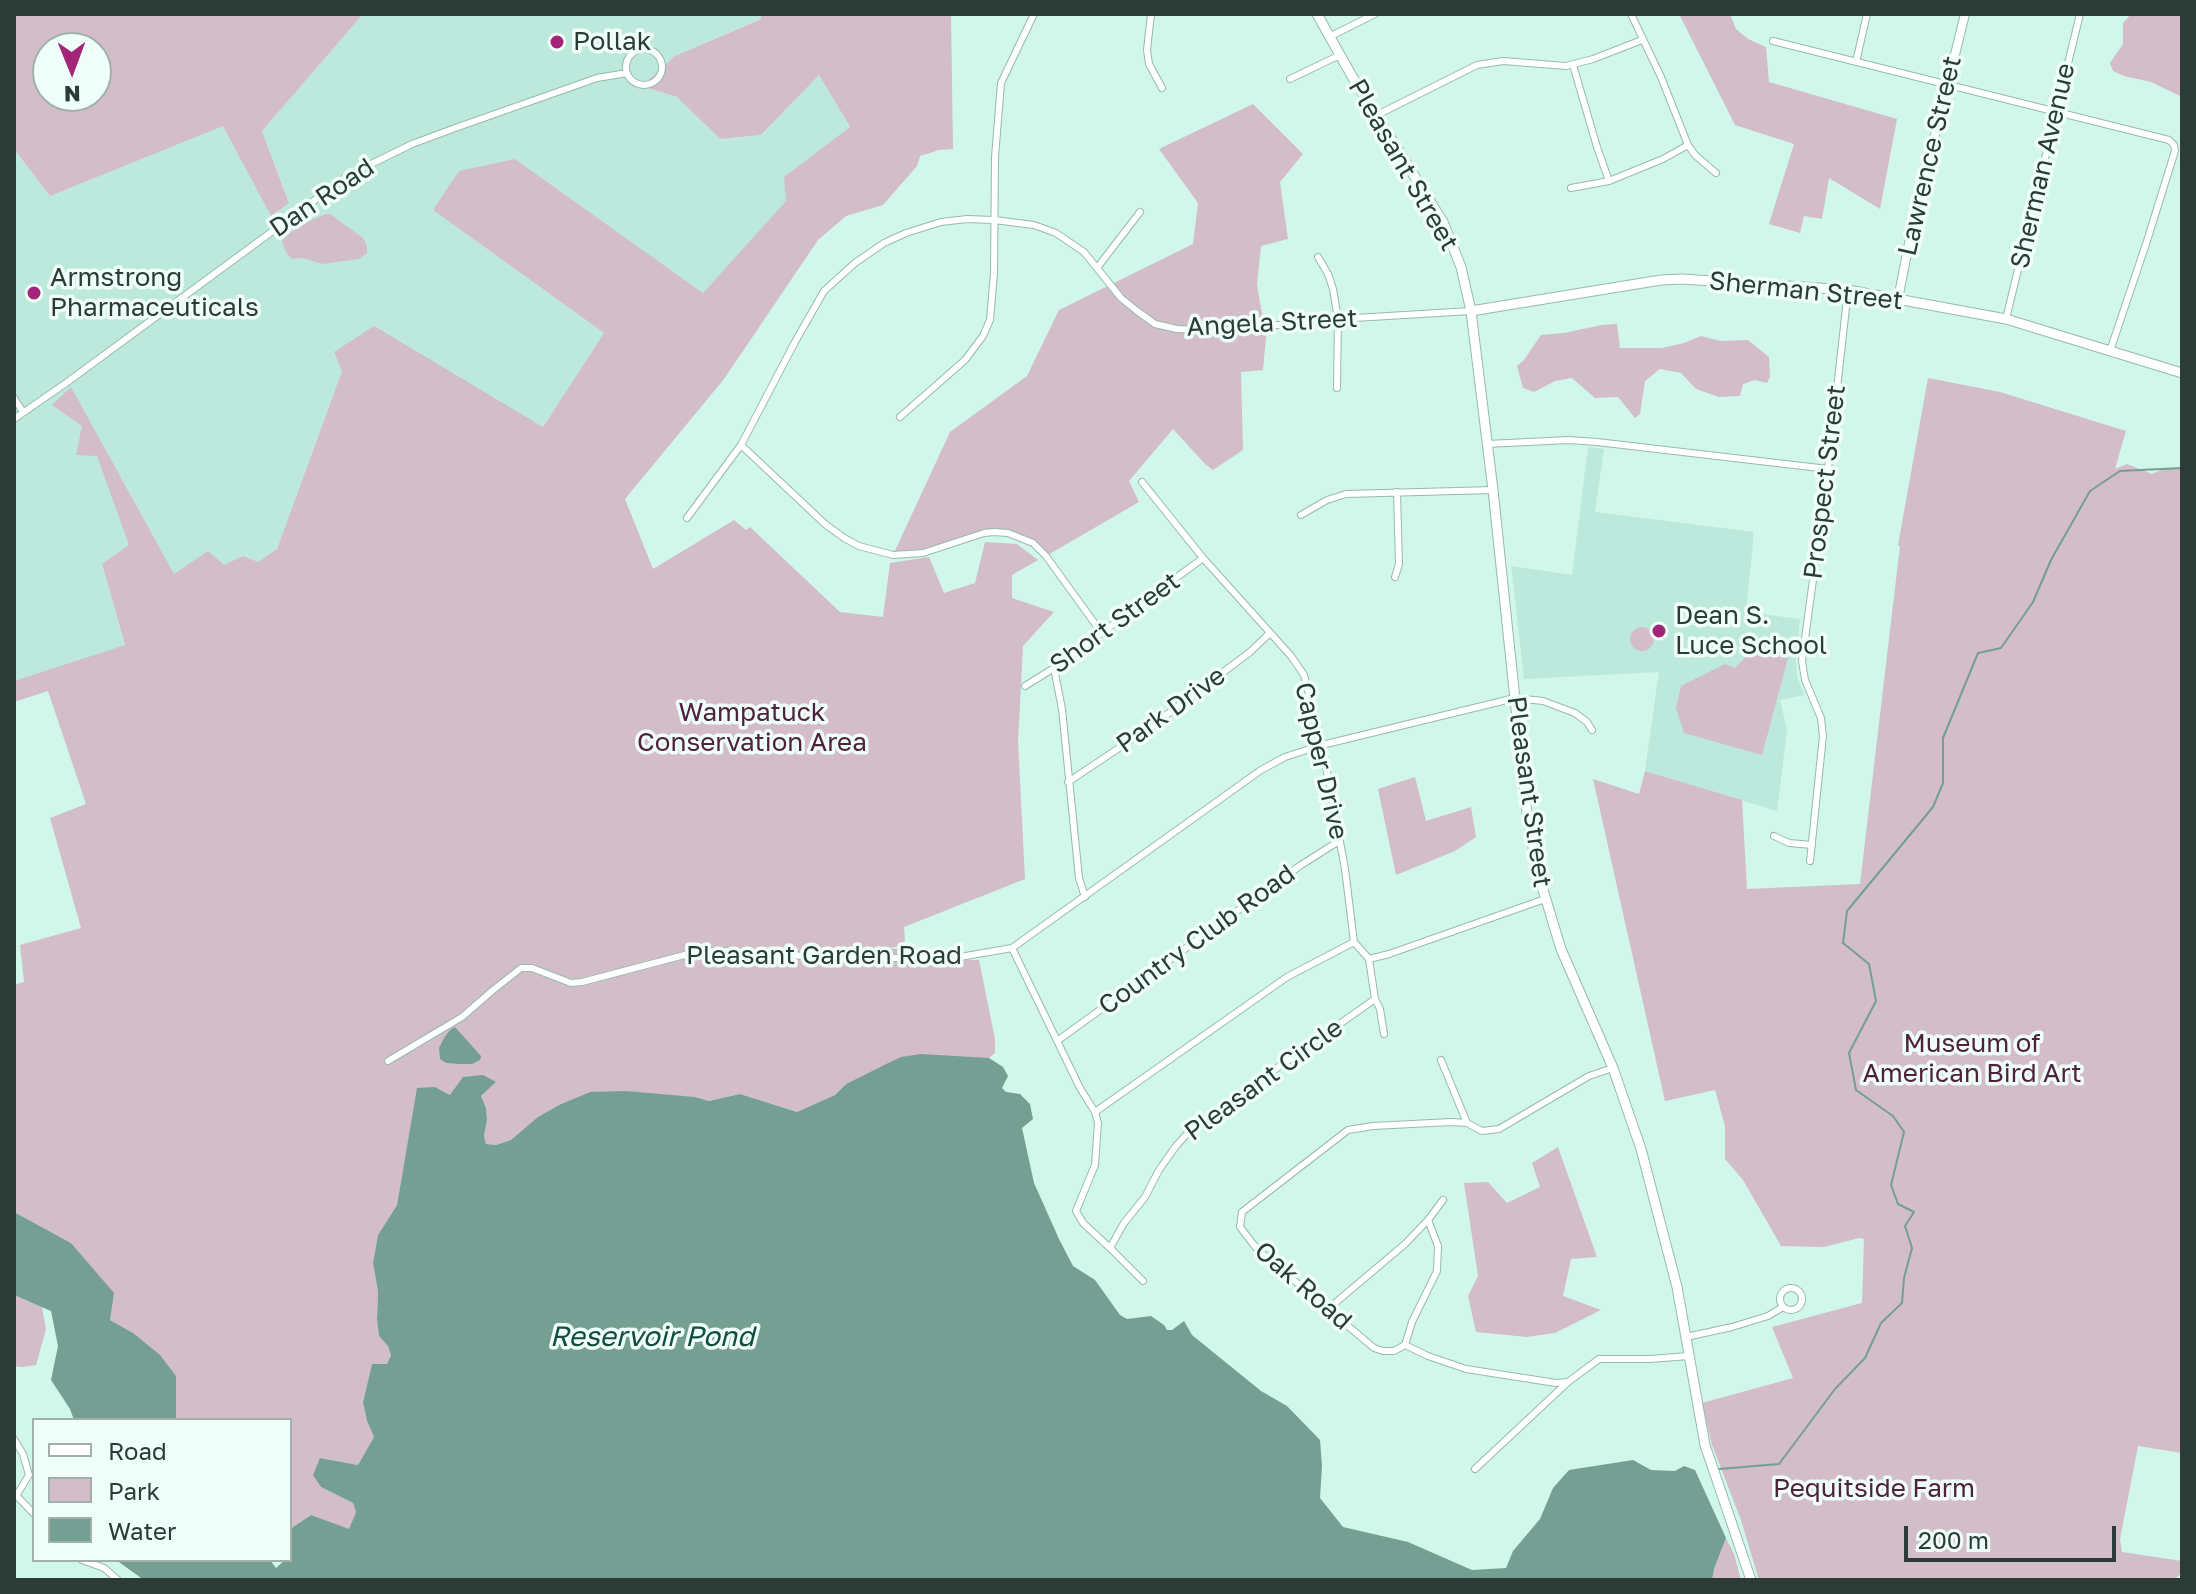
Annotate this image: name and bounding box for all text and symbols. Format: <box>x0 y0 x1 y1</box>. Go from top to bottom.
place label: Pollak <box>573 26 651 58</box>
north arrow <box>32 32 112 112</box>
marker: Pollak <box>548 33 566 51</box>
street label: Lawrence Street <box>1892 53 1968 259</box>
street label: Sherman Avenue <box>2004 60 2082 272</box>
street label: Pleasant Street <box>1341 74 1465 256</box>
text: N <box>64 81 81 108</box>
street label: Dan Road <box>264 152 380 244</box>
place label: Armstrong Pharmaceuticals <box>50 262 259 324</box>
street label: Sherman Street <box>1707 265 1905 317</box>
marker: Armstrong Pharmaceuticals <box>25 284 43 302</box>
street label: Angela Street <box>1186 303 1358 343</box>
street label: Prospect Street <box>1798 383 1852 581</box>
street label: Short Street <box>1044 565 1186 681</box>
place label: Dean S. Luce School <box>1675 600 1827 662</box>
marker: Dean S. Luce School <box>1650 622 1668 640</box>
street label: Park Drive <box>1110 660 1232 760</box>
street label: Capper Drive <box>1288 679 1354 843</box>
street label: Pleasant Street <box>1500 694 1558 890</box>
park label: Wampatuck Conservation Area <box>637 697 867 758</box>
street label: Country Club Road <box>1093 858 1301 1022</box>
street label: Pleasant Garden Road <box>686 940 962 972</box>
street label: Pleasant Circle <box>1179 1012 1349 1148</box>
park label: Museum of American Bird Art <box>1862 1028 2082 1090</box>
street label: Oak Road <box>1248 1235 1358 1337</box>
water label: Reservoir Pond <box>550 1320 754 1354</box>
legend <box>32 1418 292 1562</box>
text: Road <box>108 1436 167 1465</box>
park label: Pequitside Farm <box>1773 1473 1975 1505</box>
text: Park <box>108 1476 160 1505</box>
scale bar <box>1908 1510 2120 1560</box>
text: Water <box>108 1516 176 1545</box>
text: 200 m <box>1918 1525 1989 1554</box>

